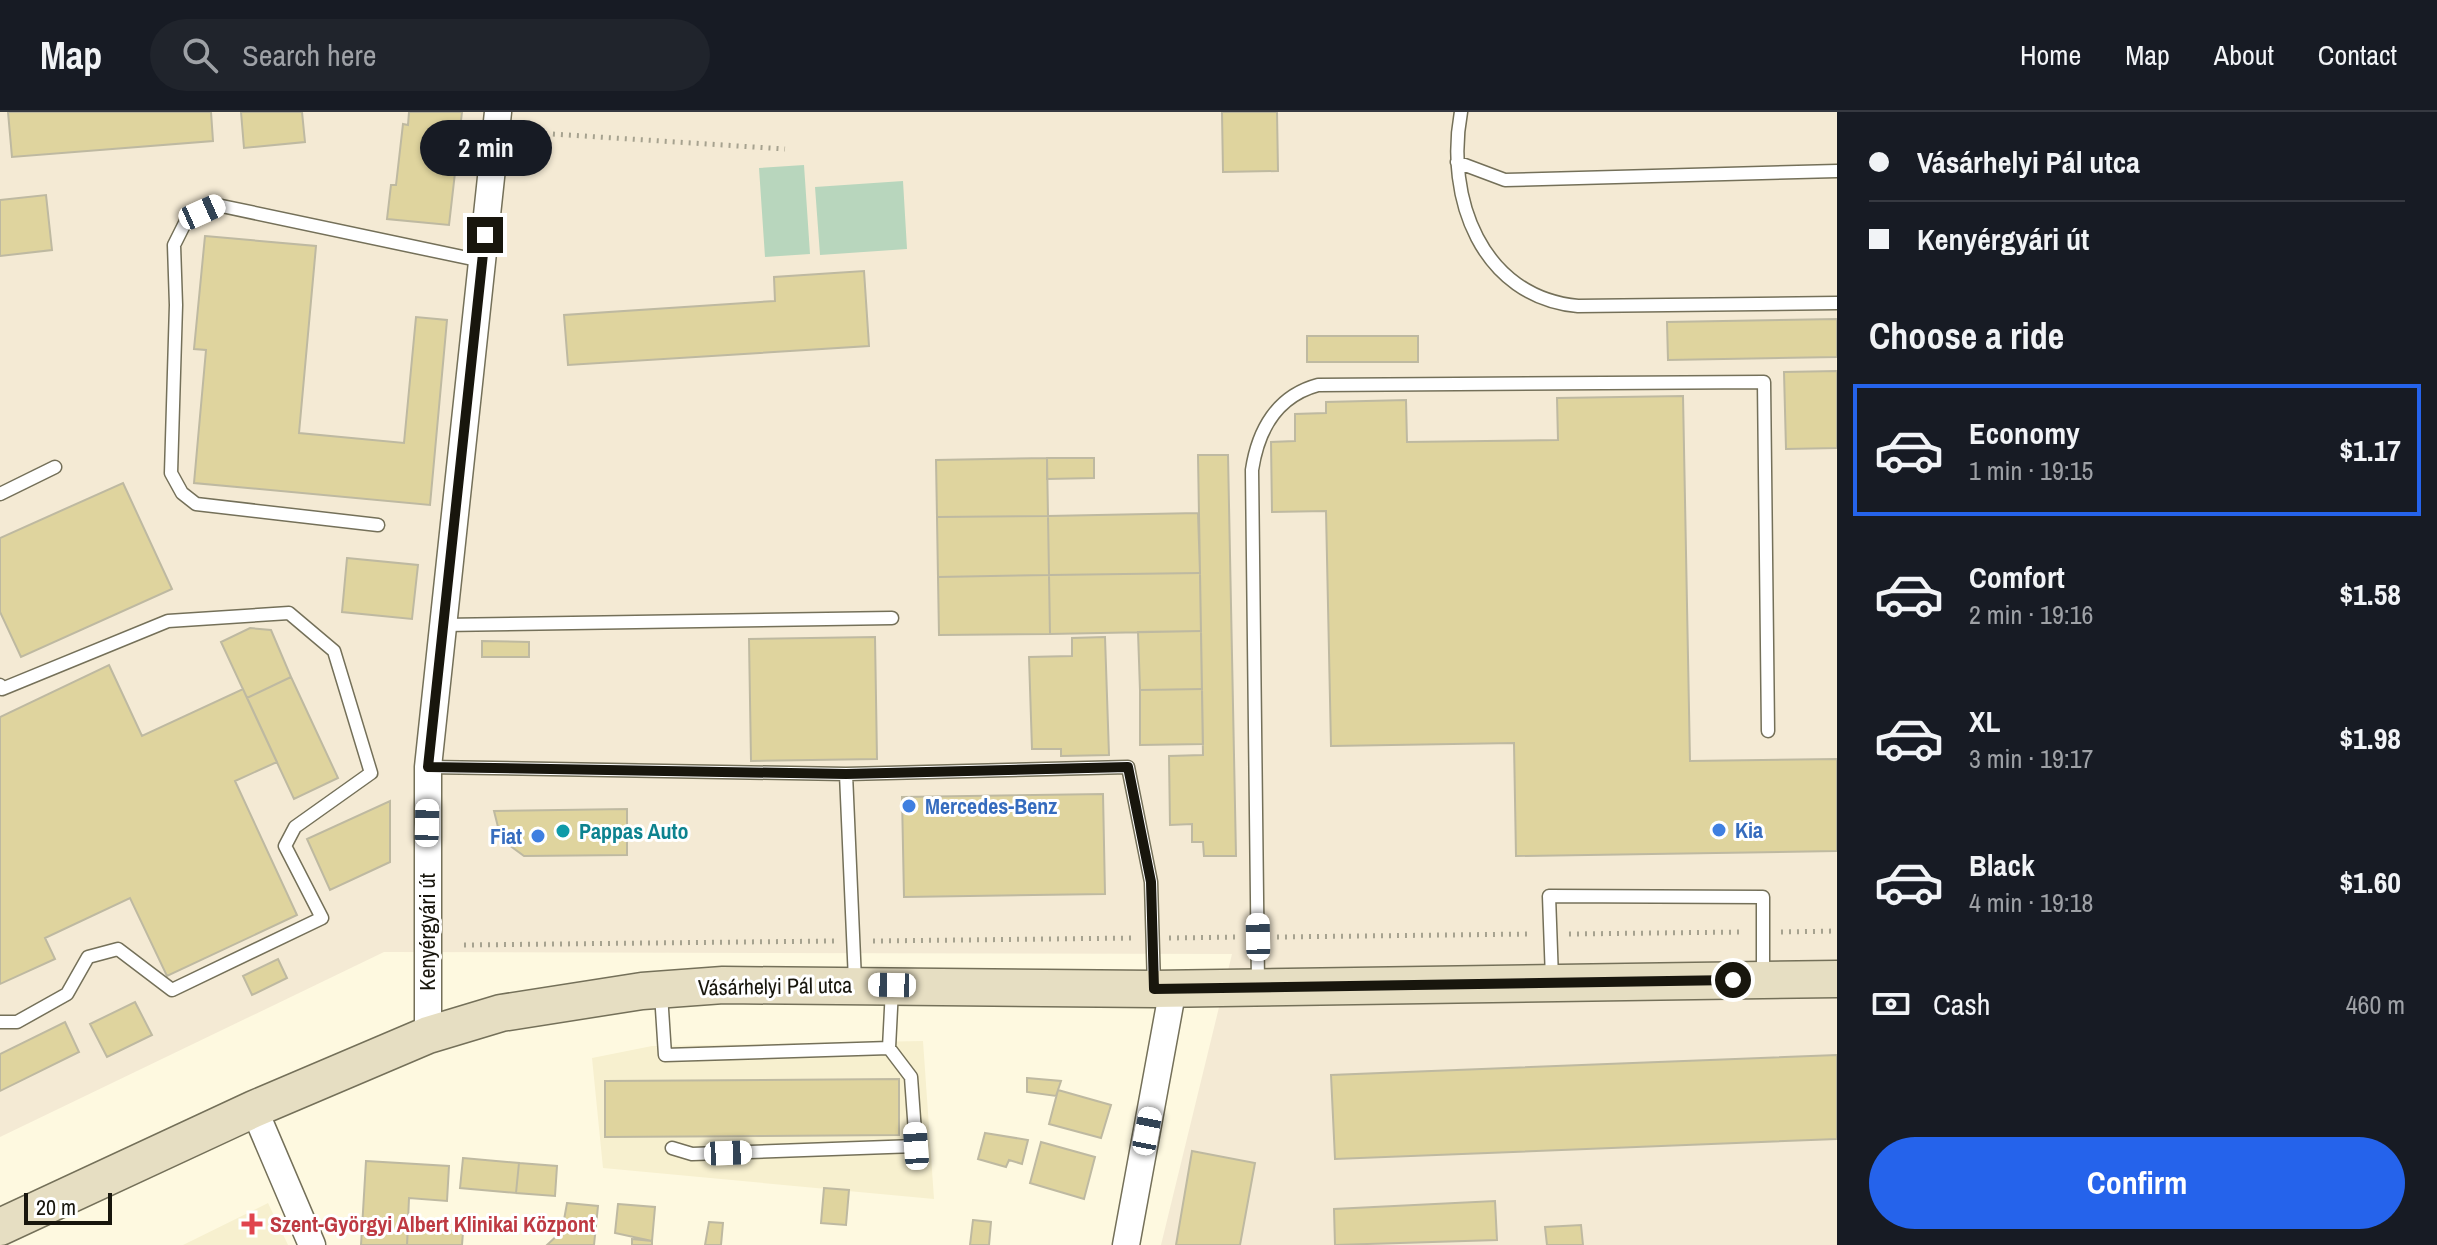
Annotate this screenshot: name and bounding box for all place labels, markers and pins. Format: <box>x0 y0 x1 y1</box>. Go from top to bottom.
place label: Mercedes-Benz <box>925 791 1057 821</box>
marker: Mercedes-Benz <box>900 797 918 815</box>
place label: Kia <box>1735 815 1763 845</box>
place label: Pappas Auto <box>579 816 689 846</box>
place label: Fiat <box>490 821 522 851</box>
marker: Kia <box>1710 821 1728 839</box>
marker: Pappas Auto <box>554 822 572 840</box>
marker: Fiat <box>529 827 547 845</box>
place label: Szent-Györgyi Albert Klinikai Központ <box>270 1209 595 1239</box>
marker: Szent-Györgyi Albert Klinikai Központ <box>241 1213 263 1235</box>

